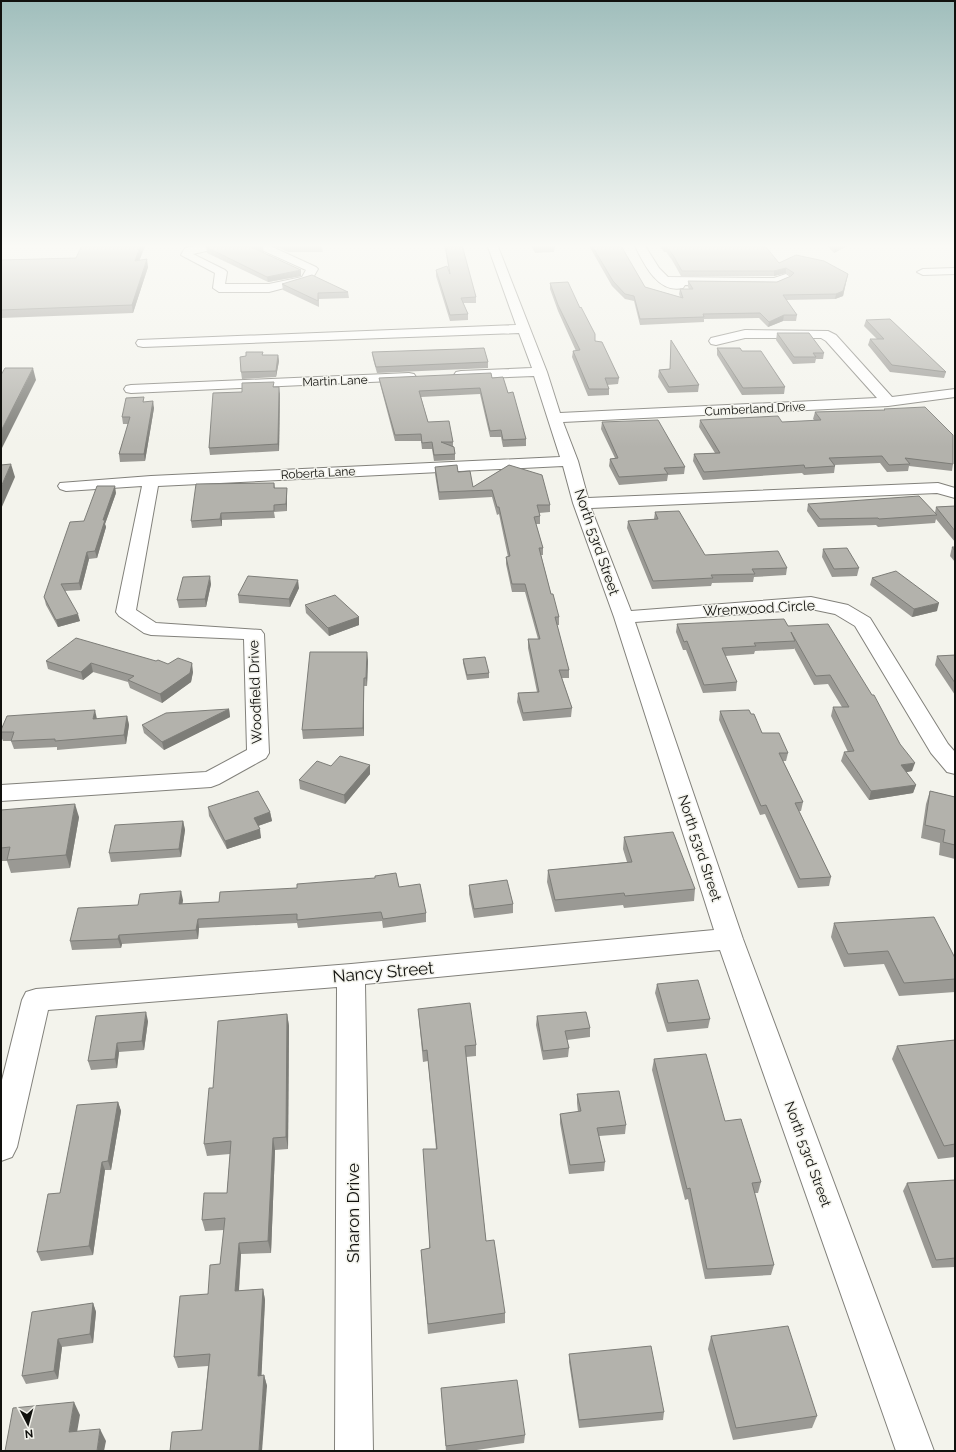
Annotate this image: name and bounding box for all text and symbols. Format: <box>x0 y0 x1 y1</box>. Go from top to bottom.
street label: Martin Lane <box>302 373 368 389</box>
street label: Cumberland Drive <box>704 399 806 419</box>
street label: Roberta Lane <box>280 464 356 482</box>
street label: North 53rd Street <box>571 487 623 597</box>
street label: Wrenwood Circle <box>703 597 815 619</box>
street label: Woodfield Drive <box>245 640 265 744</box>
street label: North 53rd Street <box>675 793 725 904</box>
street label: Nancy Street <box>332 958 435 986</box>
street label: North 53rd Street <box>781 1099 835 1209</box>
street label: Sharon Drive <box>343 1163 363 1263</box>
north arrow <box>8 1404 48 1444</box>
text: N <box>24 1427 34 1440</box>

